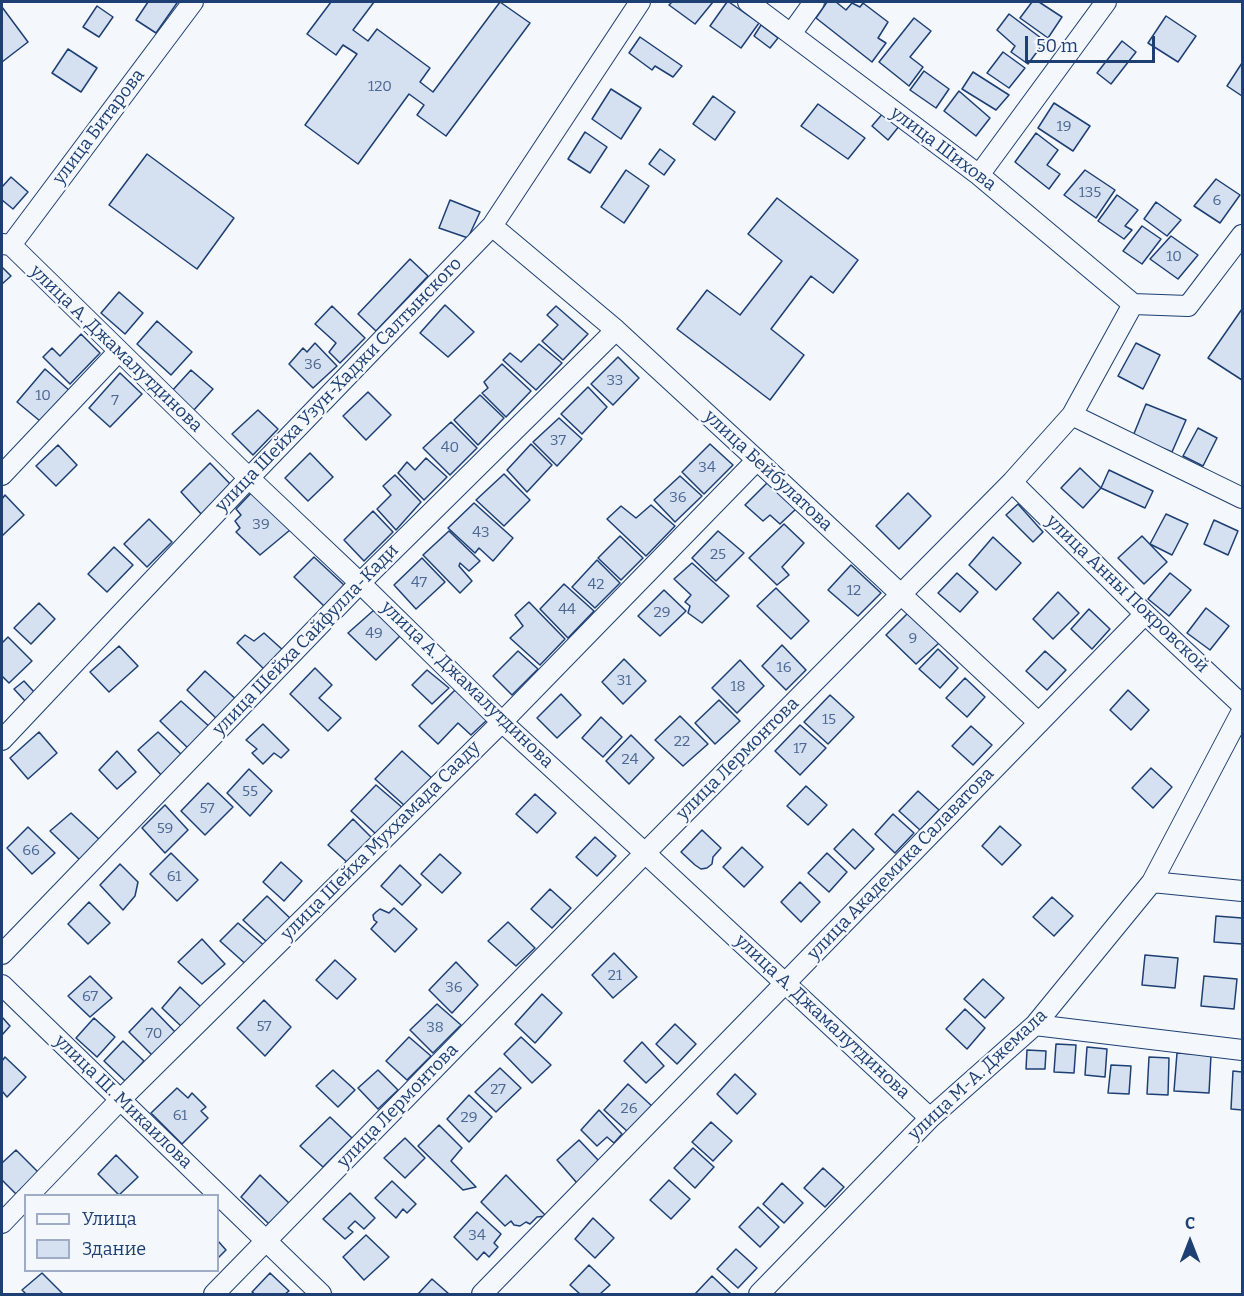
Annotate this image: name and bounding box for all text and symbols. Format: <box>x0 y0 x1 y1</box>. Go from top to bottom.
scale bar <box>1028 24 1158 62</box>
text: 50 m <box>1036 35 1078 57</box>
street label: улица Битарова <box>49 65 149 189</box>
house number: 120 <box>368 78 392 96</box>
street label: улица Шихова <box>886 102 1000 196</box>
house number: 19 <box>1057 118 1071 136</box>
house number: 135 <box>1079 184 1101 202</box>
house number: 6 <box>1213 192 1221 210</box>
house number: 10 <box>1166 248 1182 266</box>
street label: улица Шейха Узун-Хаджи Салтынского <box>211 253 467 517</box>
street label: улица А. Джамалутдинова <box>25 261 207 437</box>
house number: 36 <box>304 356 322 374</box>
house number: 33 <box>607 372 623 390</box>
house number: 10 <box>35 387 51 405</box>
house number: 7 <box>111 392 119 410</box>
street label: улица Бейбулатова <box>699 406 837 536</box>
house number: 37 <box>550 432 566 450</box>
house number: 40 <box>441 439 459 457</box>
house number: 34 <box>698 459 716 477</box>
house number: 36 <box>669 489 687 507</box>
street label: улица Анны Покровской <box>1041 511 1213 677</box>
house number: 39 <box>252 516 270 534</box>
house number: 43 <box>472 524 490 542</box>
street label: улица Шейха Сайфулла-Кади <box>209 540 403 740</box>
house number: 25 <box>710 546 726 564</box>
house number: 47 <box>411 574 427 592</box>
house number: 42 <box>588 576 604 594</box>
house number: 12 <box>847 582 861 600</box>
street label: улица А. Джамалутдинова <box>376 597 558 773</box>
house number: 44 <box>558 601 576 619</box>
house number: 29 <box>654 604 670 622</box>
house number: 49 <box>365 625 383 643</box>
house number: 9 <box>909 630 917 648</box>
house number: 16 <box>777 659 791 677</box>
house number: 31 <box>617 672 631 690</box>
house number: 18 <box>730 678 746 696</box>
street label: улица Лермонтова <box>672 693 804 825</box>
house number: 15 <box>822 711 836 729</box>
house number: 22 <box>674 733 690 751</box>
street label: улица Шейха Муххамада Сааду <box>277 737 485 945</box>
house number: 17 <box>793 740 807 758</box>
house number: 24 <box>622 751 638 769</box>
street label: улица Академика Салаватова <box>803 763 999 965</box>
house number: 55 <box>242 783 258 801</box>
house number: 57 <box>199 800 215 818</box>
house number: 59 <box>157 820 173 838</box>
house number: 66 <box>22 842 40 860</box>
house number: 61 <box>167 868 181 886</box>
street label: улица А. Джамалутдинова <box>730 930 914 1104</box>
house number: 21 <box>608 967 622 985</box>
house number: 36 <box>445 979 463 997</box>
house number: 67 <box>82 988 98 1006</box>
street label: улица М-А. Джемала <box>904 1005 1052 1145</box>
house number: 57 <box>256 1018 272 1036</box>
house number: 38 <box>426 1019 444 1037</box>
house number: 70 <box>146 1025 162 1043</box>
street label: улица Ш. Микаилова <box>50 1031 196 1173</box>
street label: улица Лермонтова <box>333 1039 463 1173</box>
house number: 27 <box>490 1081 506 1099</box>
house number: 26 <box>621 1100 637 1118</box>
house number: 61 <box>173 1107 187 1125</box>
house number: 29 <box>461 1109 477 1127</box>
legend <box>24 1194 219 1272</box>
text: Улица <box>82 1208 137 1230</box>
north arrow <box>1160 1212 1220 1272</box>
text: С <box>1185 1214 1195 1233</box>
house number: 34 <box>468 1227 486 1245</box>
text: Здание <box>82 1238 146 1260</box>

